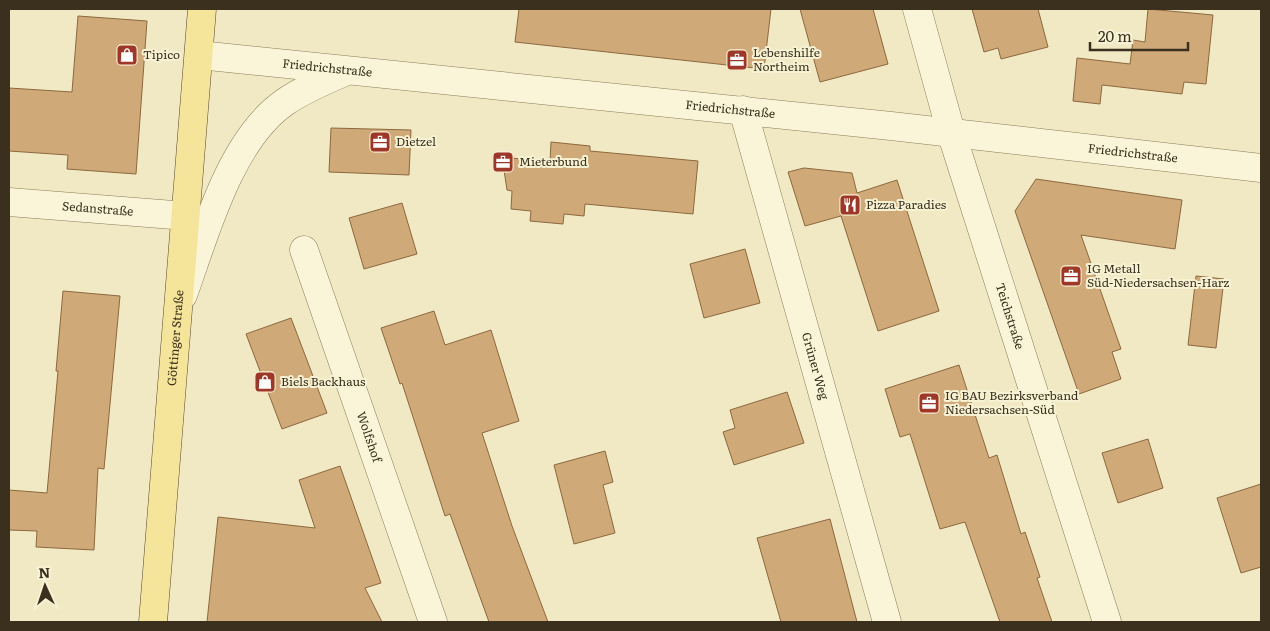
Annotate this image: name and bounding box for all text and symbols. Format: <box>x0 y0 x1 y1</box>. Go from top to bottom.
scale bar <box>1090 20 1188 52</box>
text: 20 m <box>1098 24 1132 47</box>
shop icon: Tipico <box>115 43 139 67</box>
place label: Lebenshilfe Northeim <box>753 43 820 75</box>
place label: Tipico <box>143 45 180 63</box>
office icon: Lebenshilfe Northeim <box>725 48 749 72</box>
street label: Friedrichstraße <box>282 54 373 81</box>
street label: Friedrichstraße <box>685 95 776 122</box>
office icon: Dietzel <box>368 130 392 154</box>
place label: Dietzel <box>396 132 436 150</box>
street label: Friedrichstraße <box>1087 138 1179 166</box>
office icon: Mieterbund <box>491 150 515 174</box>
place label: Mieterbund <box>519 152 588 170</box>
restaurant icon: Pizza Paradies <box>838 193 862 217</box>
place label: Pizza Paradies <box>866 195 947 213</box>
street label: Sedanstraße <box>62 196 134 220</box>
place label: IG Metall Süd-Niedersachsen-Harz <box>1087 259 1230 291</box>
office icon: IG Metall Süd-Niedersachsen-Harz <box>1059 264 1083 288</box>
street label: Teichstraße <box>992 281 1030 351</box>
street label: Göttinger Straße <box>162 289 188 387</box>
street label: Grüner Weg <box>798 330 834 402</box>
shop icon: Biels Backhaus <box>253 370 277 394</box>
place label: Biels Backhaus <box>281 372 366 390</box>
place label: IG BAU Bezirksverband Niedersachsen-Süd <box>945 386 1079 418</box>
office icon: IG BAU Bezirksverband Niedersachsen-Süd <box>917 391 941 415</box>
street label: Wolfshof <box>353 409 387 466</box>
north arrow <box>20 561 70 611</box>
text: N <box>38 562 51 582</box>

